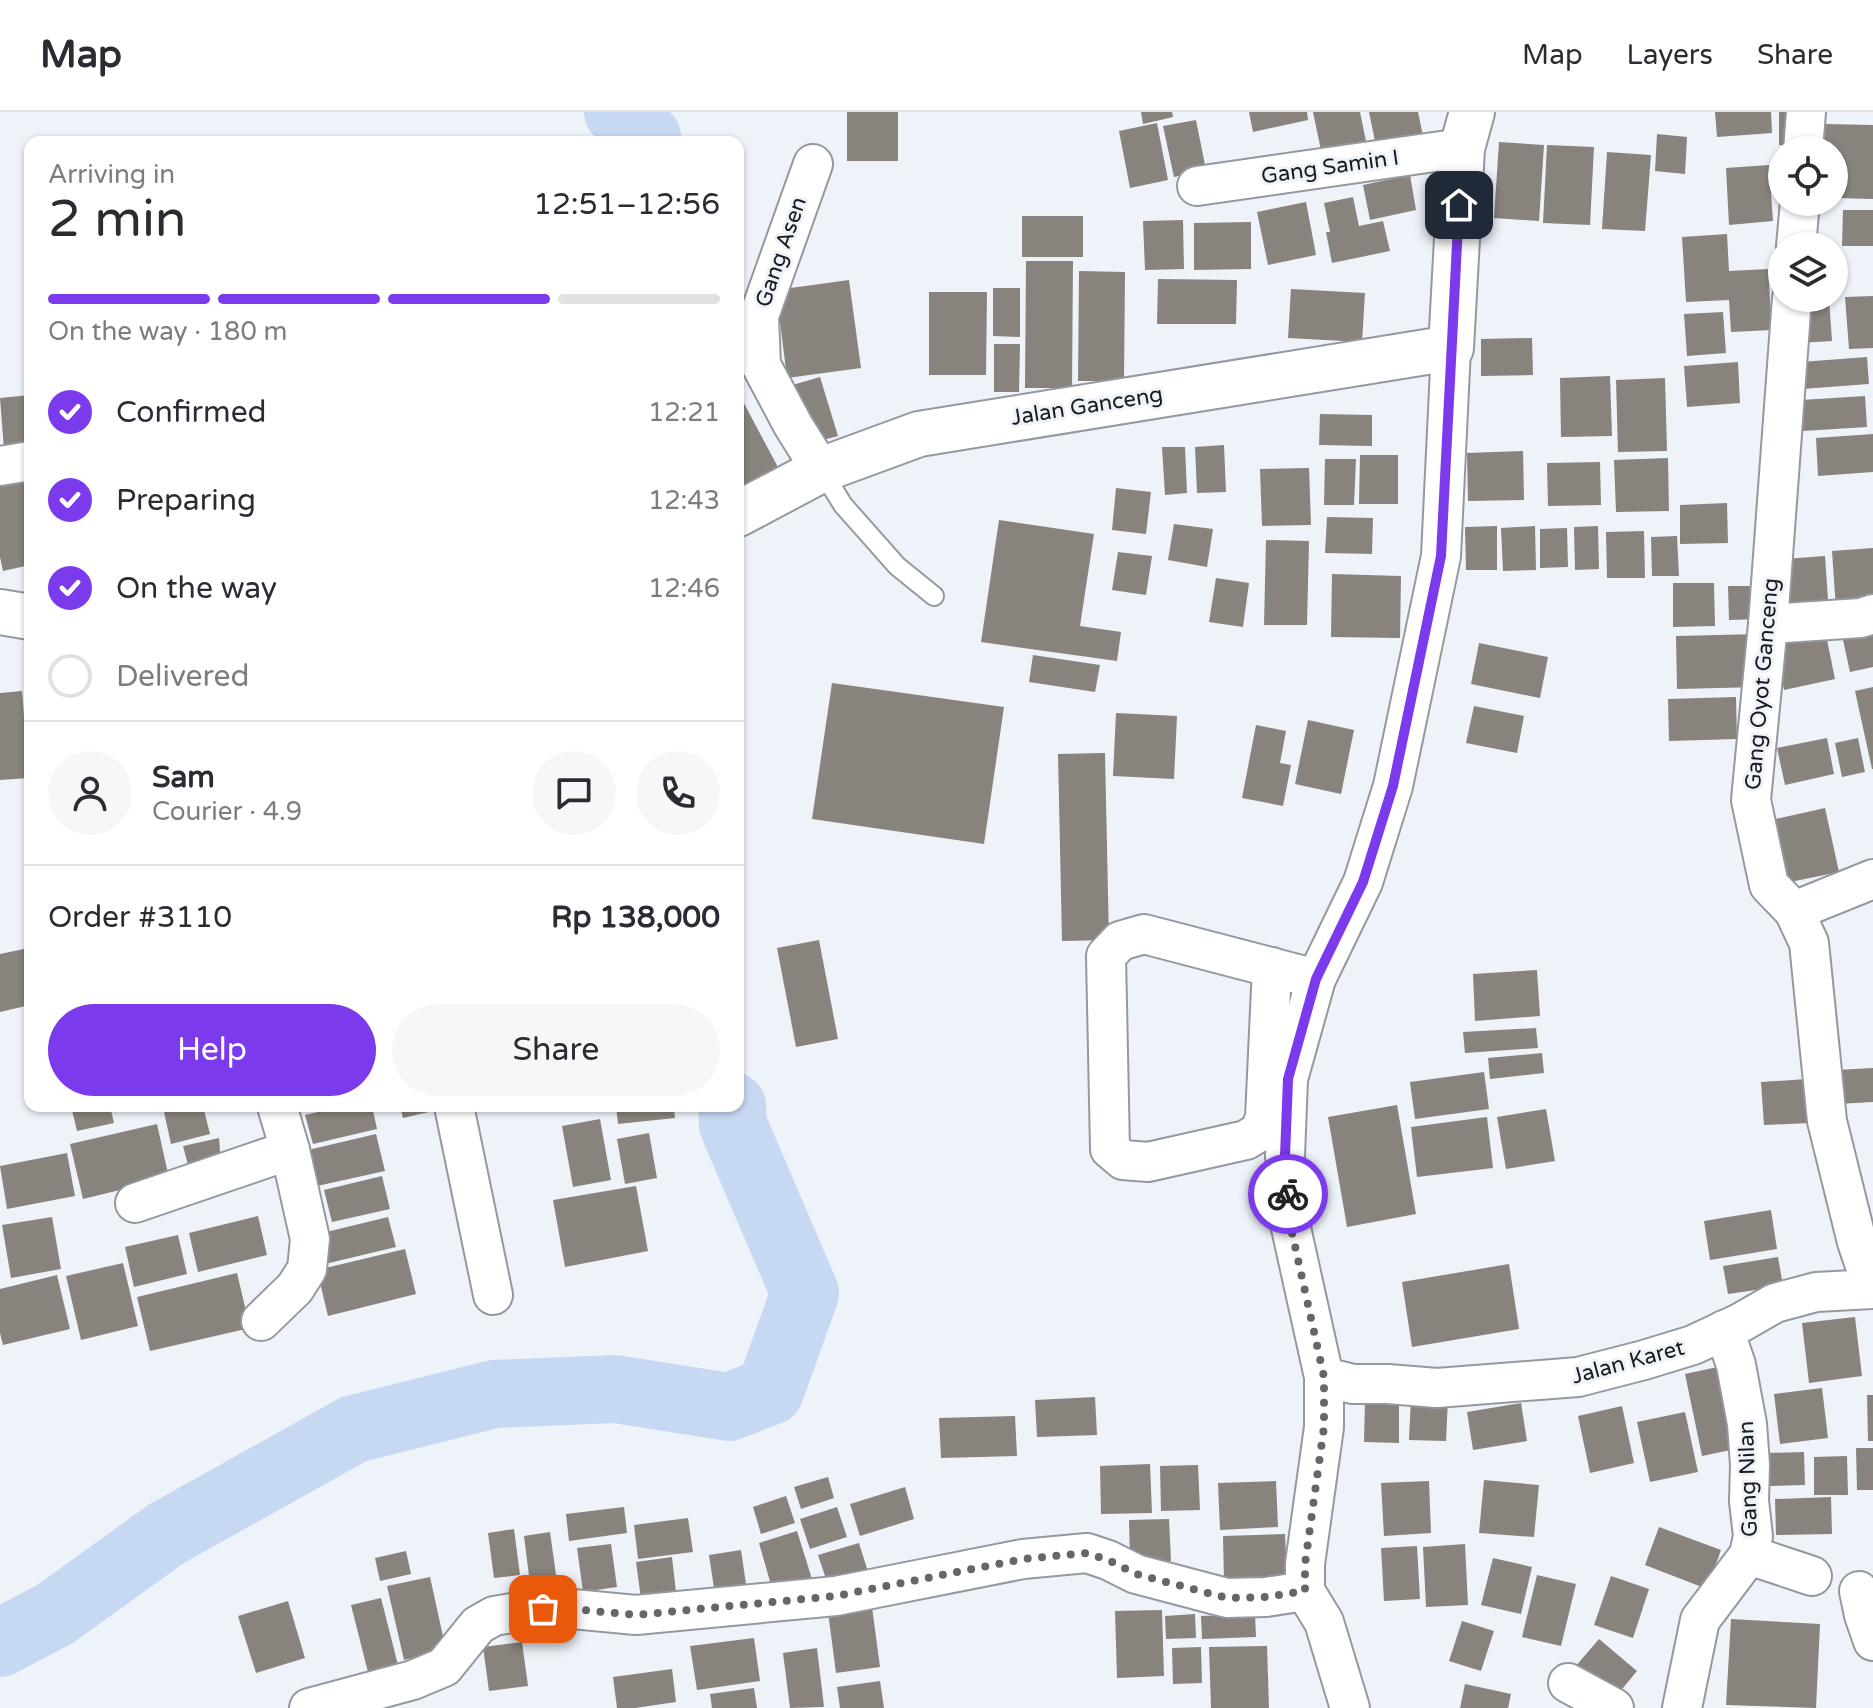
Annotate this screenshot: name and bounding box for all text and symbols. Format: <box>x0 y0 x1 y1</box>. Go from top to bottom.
text: Map <box>40 32 122 78</box>
text: Map <box>1522 38 1583 72</box>
text: Layers <box>1627 38 1713 72</box>
text: Share <box>1757 38 1833 72</box>
map controls <box>1768 136 1848 312</box>
button: locate <box>1768 136 1848 216</box>
street label: Gang Samin I <box>1259 144 1401 190</box>
text: Arriving in <box>48 159 175 190</box>
pin <box>1425 171 1493 239</box>
icon: home <box>1437 183 1481 227</box>
text: 12:51–12:56 <box>533 186 720 223</box>
text: 2 min <box>48 188 187 251</box>
street label: Gang Asen <box>750 193 812 311</box>
button: layers <box>1768 232 1848 312</box>
text: On the way · 180 m <box>48 316 287 347</box>
street label: Jalan Ganceng <box>1009 381 1165 431</box>
icon: check <box>48 390 92 434</box>
text: Confirmed <box>116 394 267 431</box>
text: 12:21 <box>648 397 720 428</box>
icon: check <box>48 478 92 522</box>
text: Preparing <box>116 482 256 519</box>
text: 12:43 <box>648 485 720 516</box>
icon: check <box>48 566 92 610</box>
text: On the way <box>116 570 277 607</box>
text: 12:46 <box>648 573 720 604</box>
street label: Gang Oyot Ganceng <box>1740 577 1784 791</box>
text: Delivered <box>116 658 250 695</box>
button: person <box>48 751 132 835</box>
button: chat <box>532 751 616 835</box>
button: phone <box>636 751 720 835</box>
text: Sam <box>152 759 215 796</box>
text: Courier · 4.9 <box>152 796 302 827</box>
text: Order #3110 <box>48 899 232 936</box>
text: Rp 138,000 <box>551 899 720 936</box>
button: Help <box>48 1004 376 1096</box>
button: Share <box>392 1004 720 1096</box>
courier <box>1248 1154 1328 1234</box>
icon: bike <box>1266 1172 1310 1216</box>
street label: Jalan Karet <box>1569 1334 1687 1390</box>
street label: Gang Nilan <box>1733 1420 1763 1538</box>
pin <box>509 1575 577 1643</box>
icon: bag <box>521 1587 565 1631</box>

